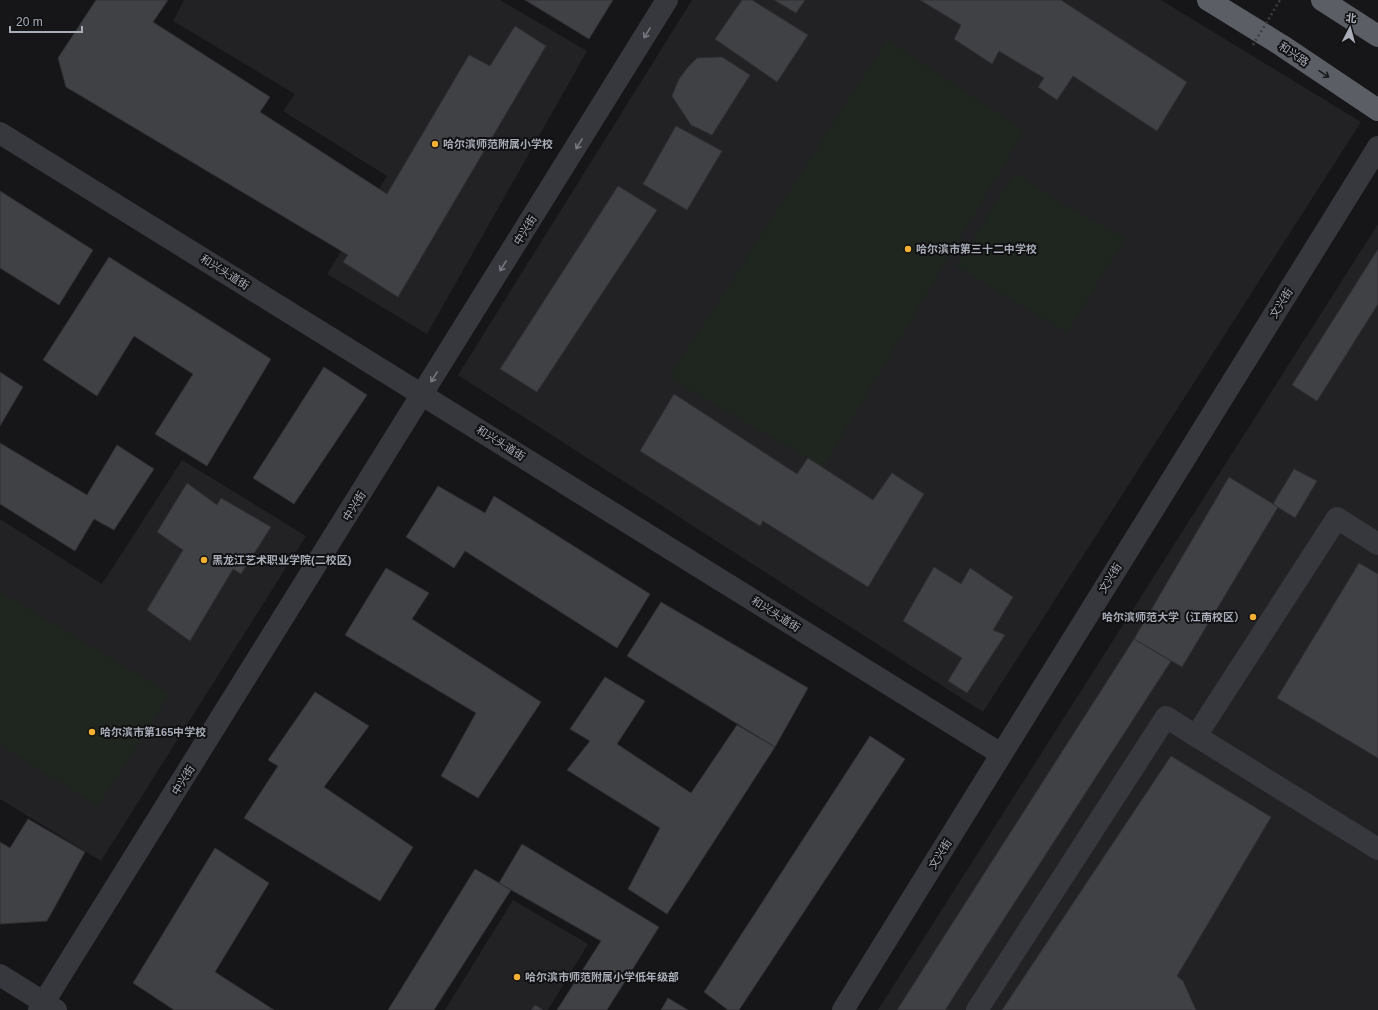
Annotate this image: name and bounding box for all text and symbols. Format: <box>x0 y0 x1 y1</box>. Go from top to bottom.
scale bar <box>10 8 82 34</box>
north arrow <box>1330 8 1370 48</box>
text: 北 <box>1345 12 1357 25</box>
text: 20 m <box>16 15 43 29</box>
one-way arrow <box>643 27 651 38</box>
street label: 和兴路 <box>1277 40 1311 68</box>
one-way arrow <box>1318 70 1330 78</box>
place label: 哈尔滨师范附属小学校 <box>443 138 553 150</box>
one-way arrow <box>574 138 582 150</box>
marker: 哈尔滨师范附属小学校 <box>430 139 440 149</box>
street label: 中兴街 <box>511 213 539 247</box>
place label: 哈尔滨市第三十二中学校 <box>916 243 1037 255</box>
marker: 哈尔滨市第三十二中学校 <box>903 244 913 254</box>
street label: 和兴头道街 <box>198 252 252 292</box>
one-way arrow <box>498 260 506 272</box>
street label: 文兴街 <box>1267 286 1295 320</box>
one-way arrow <box>430 371 438 383</box>
street label: 和兴头道街 <box>474 423 528 463</box>
street label: 中兴街 <box>340 489 368 523</box>
place label: 黑龙江艺术职业学院(二校区) <box>212 554 352 566</box>
marker: 黑龙江艺术职业学院(二校区) <box>199 555 209 565</box>
street label: 文兴街 <box>1096 561 1124 595</box>
street label: 和兴头道街 <box>749 594 803 634</box>
place label: 哈尔滨师范大学（江南校区） <box>1102 611 1245 623</box>
marker: 哈尔滨师范大学（江南校区） <box>1248 612 1258 622</box>
place label: 哈尔滨市第165中学校 <box>100 726 206 738</box>
marker: 哈尔滨市第165中学校 <box>87 727 97 737</box>
street label: 中兴街 <box>169 763 197 797</box>
street label: 文兴街 <box>926 837 954 871</box>
place label: 哈尔滨市师范附属小学低年级部 <box>525 971 679 983</box>
marker: 哈尔滨市师范附属小学低年级部 <box>512 972 522 982</box>

